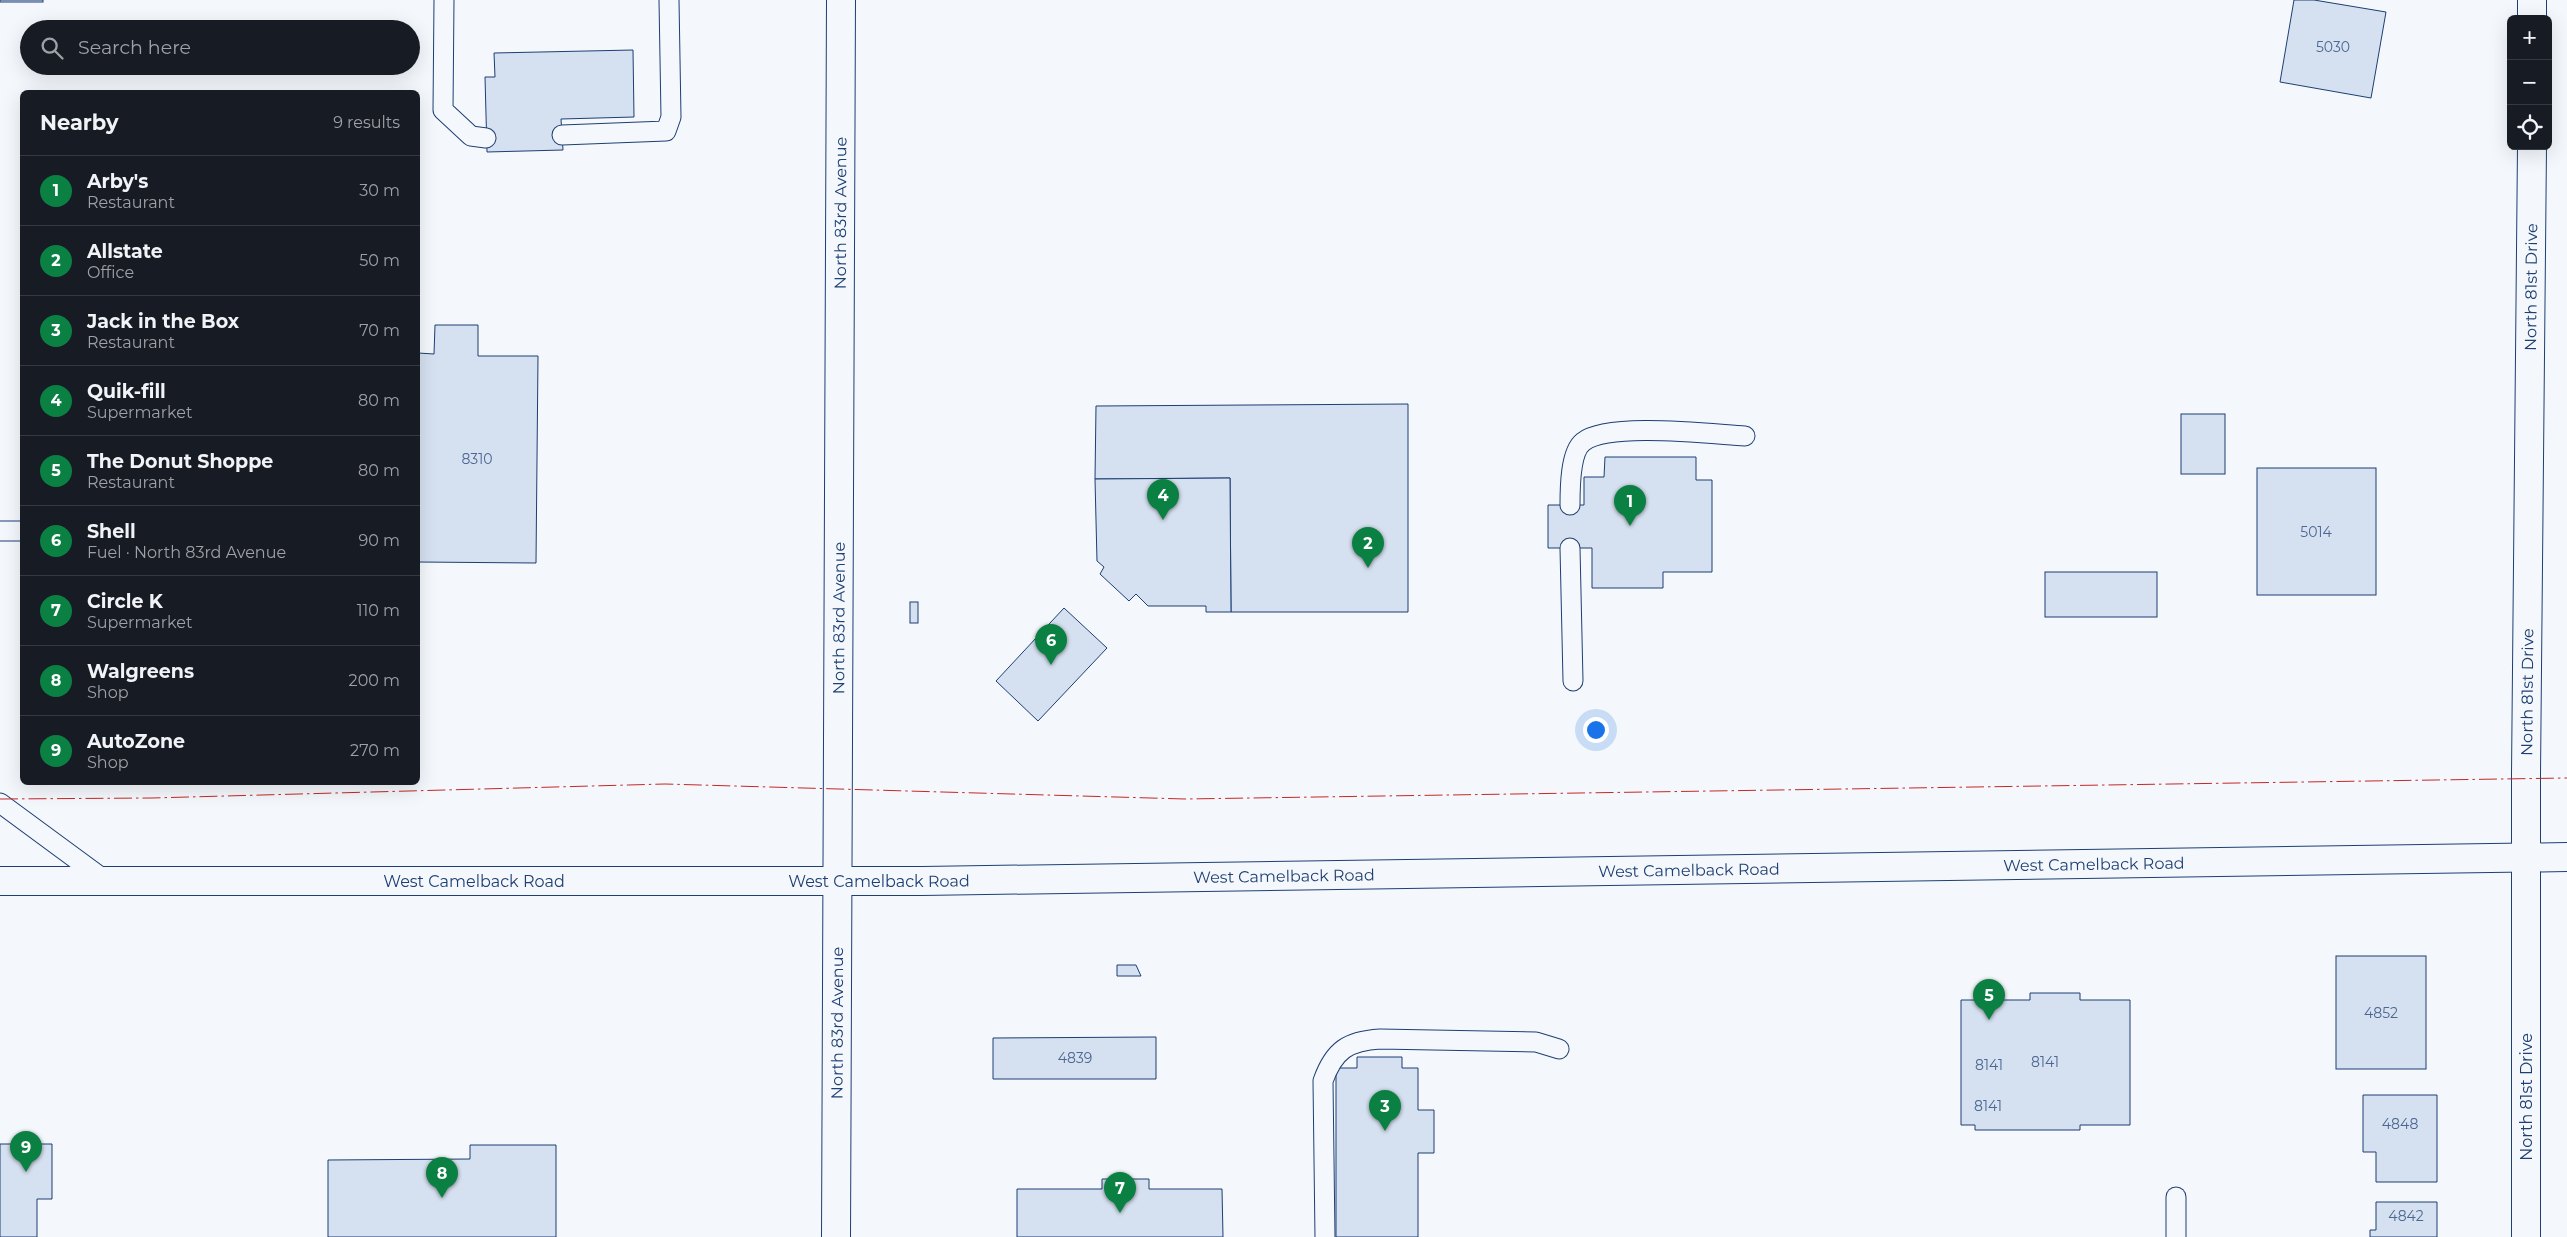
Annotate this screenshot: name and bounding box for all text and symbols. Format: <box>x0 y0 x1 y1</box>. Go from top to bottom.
map controls <box>2507 15 2552 150</box>
button: + <box>2507 15 2552 60</box>
search box <box>20 20 420 75</box>
icon: search <box>38 34 66 62</box>
text: Search here <box>78 36 191 59</box>
house number: 5030 <box>2316 38 2350 56</box>
button: − <box>2507 60 2552 105</box>
button: locate <box>2507 105 2552 150</box>
text: Nearby <box>40 110 119 135</box>
text: 9 results <box>333 113 400 132</box>
street label: North 83rd Avenue <box>830 137 850 289</box>
text: Arby's <box>87 170 148 193</box>
text: 1 <box>53 181 59 200</box>
text: 30 m <box>359 181 400 200</box>
text: Restaurant <box>87 193 175 212</box>
street label: North 81st Drive <box>2521 223 2541 351</box>
text: Allstate <box>87 240 163 263</box>
text: 2 <box>51 251 61 270</box>
text: 50 m <box>359 251 400 270</box>
text: Office <box>87 263 134 282</box>
text: Jack in the Box <box>87 310 239 333</box>
text: 3 <box>51 321 61 340</box>
text: 70 m <box>359 321 400 340</box>
text: Restaurant <box>87 333 175 352</box>
text: Quik-fill <box>87 380 166 403</box>
text: 4 <box>50 391 62 410</box>
text: 80 m <box>358 391 400 410</box>
text: Supermarket <box>87 403 193 422</box>
text: The Donut Shoppe <box>87 450 273 473</box>
house number: 8310 <box>461 450 493 468</box>
text: 5 <box>51 461 61 480</box>
text: 80 m <box>358 461 400 480</box>
text: Restaurant <box>87 473 175 492</box>
pin: 4 <box>1147 479 1179 520</box>
pin: 1 <box>1614 485 1646 526</box>
text: Shell <box>87 520 136 543</box>
house number: 5014 <box>2300 523 2332 541</box>
pin: 2 <box>1352 527 1384 568</box>
text: 6 <box>51 531 61 550</box>
text: 90 m <box>358 531 400 550</box>
street label: North 83rd Avenue <box>829 542 848 694</box>
text: Fuel · North 83rd Avenue <box>87 543 286 562</box>
text: Circle K <box>87 590 163 613</box>
text: 7 <box>51 601 61 620</box>
text: 110 m <box>357 601 400 620</box>
text: Supermarket <box>87 613 193 632</box>
pin: 6 <box>1035 624 1067 665</box>
street label: North 81st Drive <box>2517 628 2537 756</box>
text: Walgreens <box>87 660 194 683</box>
text: 8 <box>51 671 61 690</box>
text: 200 m <box>349 671 400 690</box>
text: Shop <box>87 683 129 702</box>
your location <box>1583 717 1609 743</box>
text: AutoZone <box>87 730 185 753</box>
text: 9 <box>51 741 61 760</box>
text: 270 m <box>350 741 400 760</box>
text: Shop <box>87 753 129 772</box>
street label: West Camelback Road <box>2003 853 2185 875</box>
street label: West Camelback Road <box>1598 859 1780 881</box>
street label: West Camelback Road <box>1193 865 1375 887</box>
street label: West Camelback Road <box>788 871 970 891</box>
street label: West Camelback Road <box>383 872 565 891</box>
street label: North 83rd Avenue <box>827 947 847 1099</box>
pin: 5 <box>1973 979 2005 1020</box>
house number: 4852 <box>2364 1004 2398 1022</box>
street label: North 81st Drive <box>2517 1033 2536 1161</box>
house number: 4839 <box>1058 1049 1092 1067</box>
house number: 8141 <box>2031 1053 2059 1071</box>
house number: 8141 <box>1975 1056 2003 1074</box>
pin: 3 <box>1369 1090 1401 1131</box>
house number: 8141 <box>1974 1097 2002 1115</box>
house number: 4848 <box>2382 1115 2418 1133</box>
pin: 9 <box>10 1131 42 1172</box>
pin: 8 <box>426 1157 458 1198</box>
pin: 7 <box>1104 1172 1136 1213</box>
house number: 4842 <box>2388 1207 2424 1225</box>

